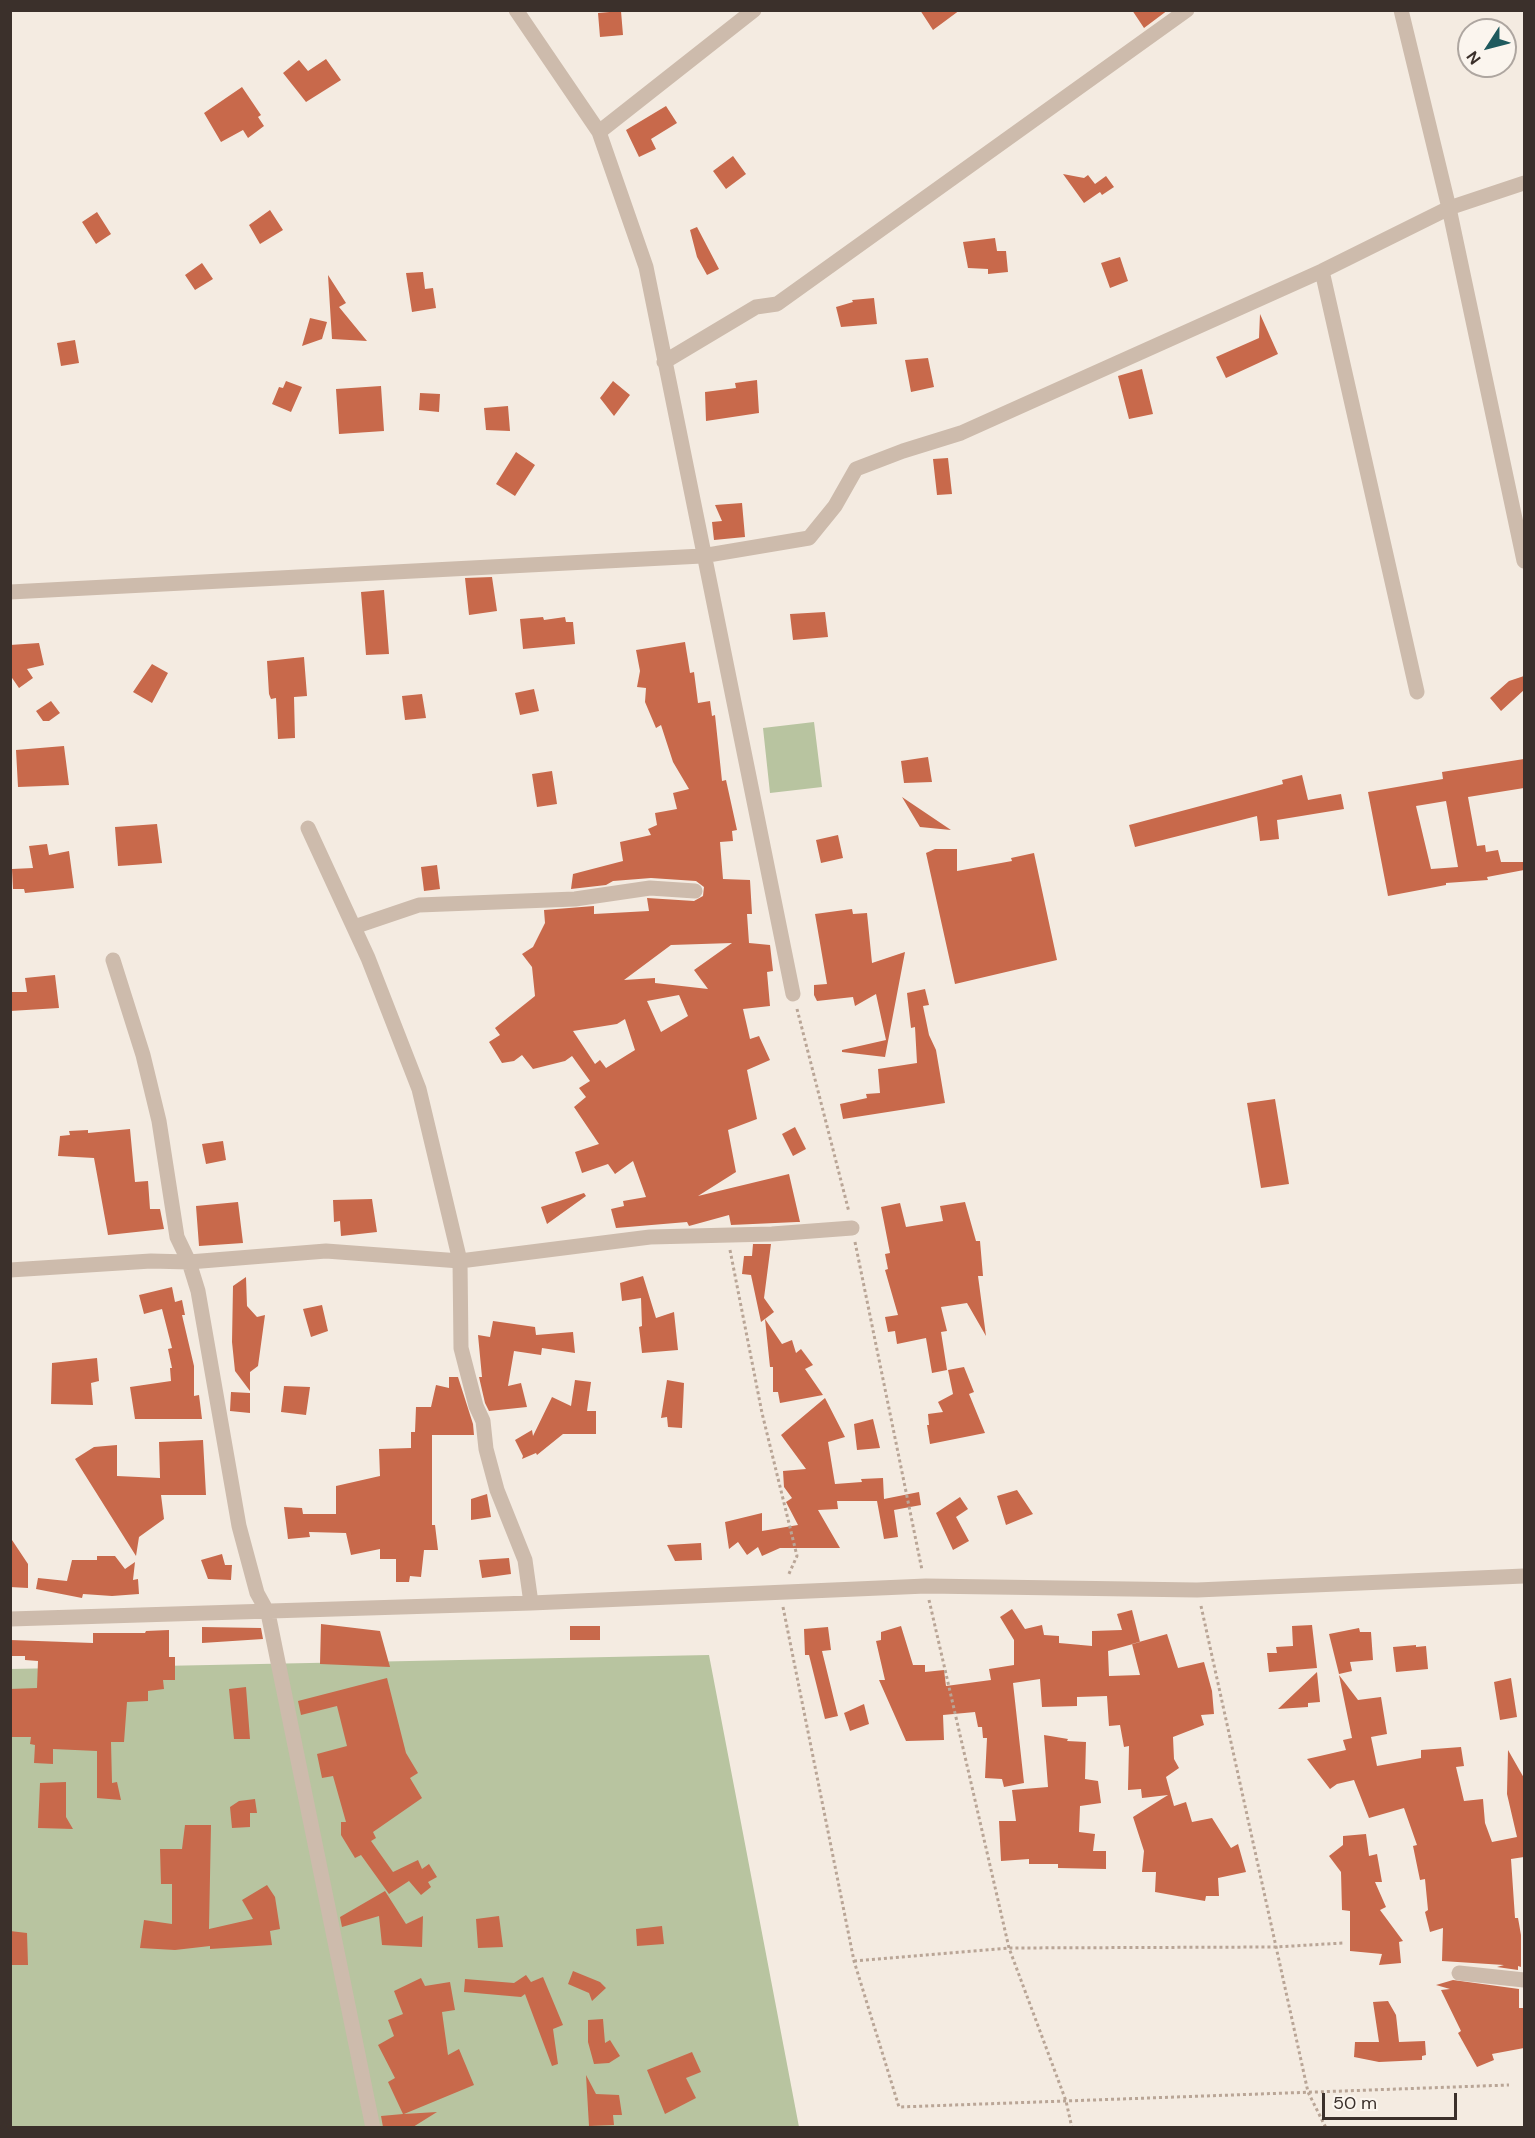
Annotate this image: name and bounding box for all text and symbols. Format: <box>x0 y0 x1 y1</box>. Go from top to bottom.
north arrow <box>1457 18 1517 78</box>
text: N <box>1462 47 1486 69</box>
scale bar <box>1325 2081 1460 2119</box>
text: 50 m <box>1333 2091 1377 2115</box>

